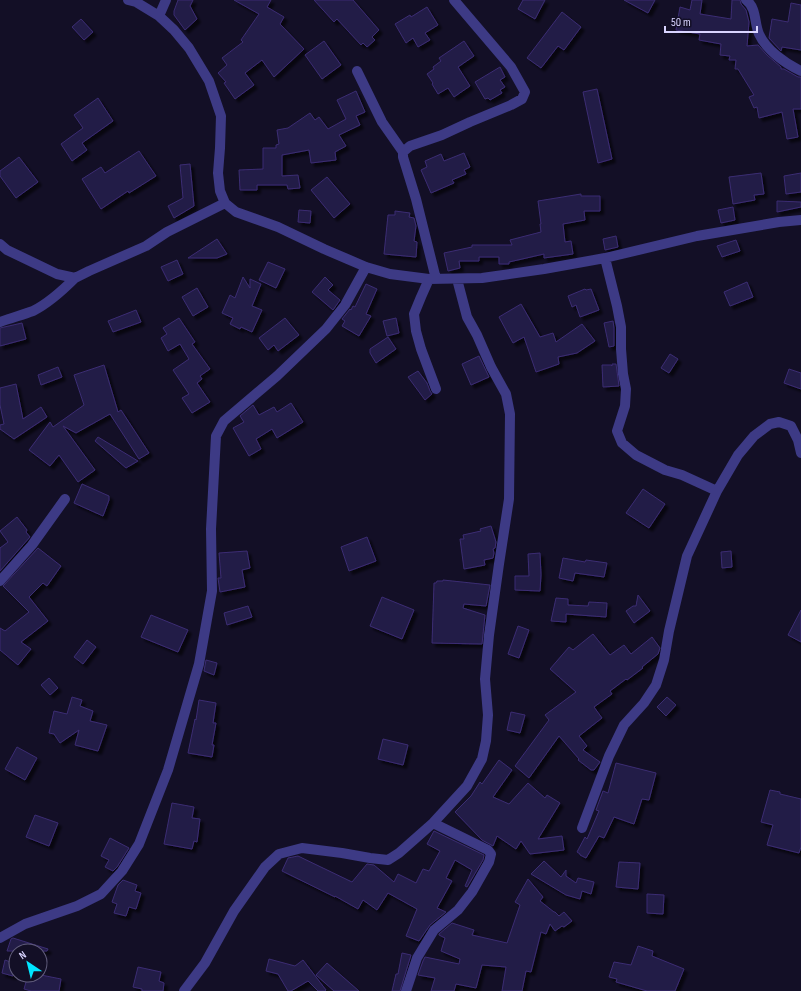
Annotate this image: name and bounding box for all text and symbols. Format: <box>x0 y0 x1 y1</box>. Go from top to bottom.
scale bar <box>665 8 757 34</box>
text: 50 m <box>671 15 691 30</box>
north arrow <box>8 943 48 983</box>
text: N <box>16 948 29 962</box>

